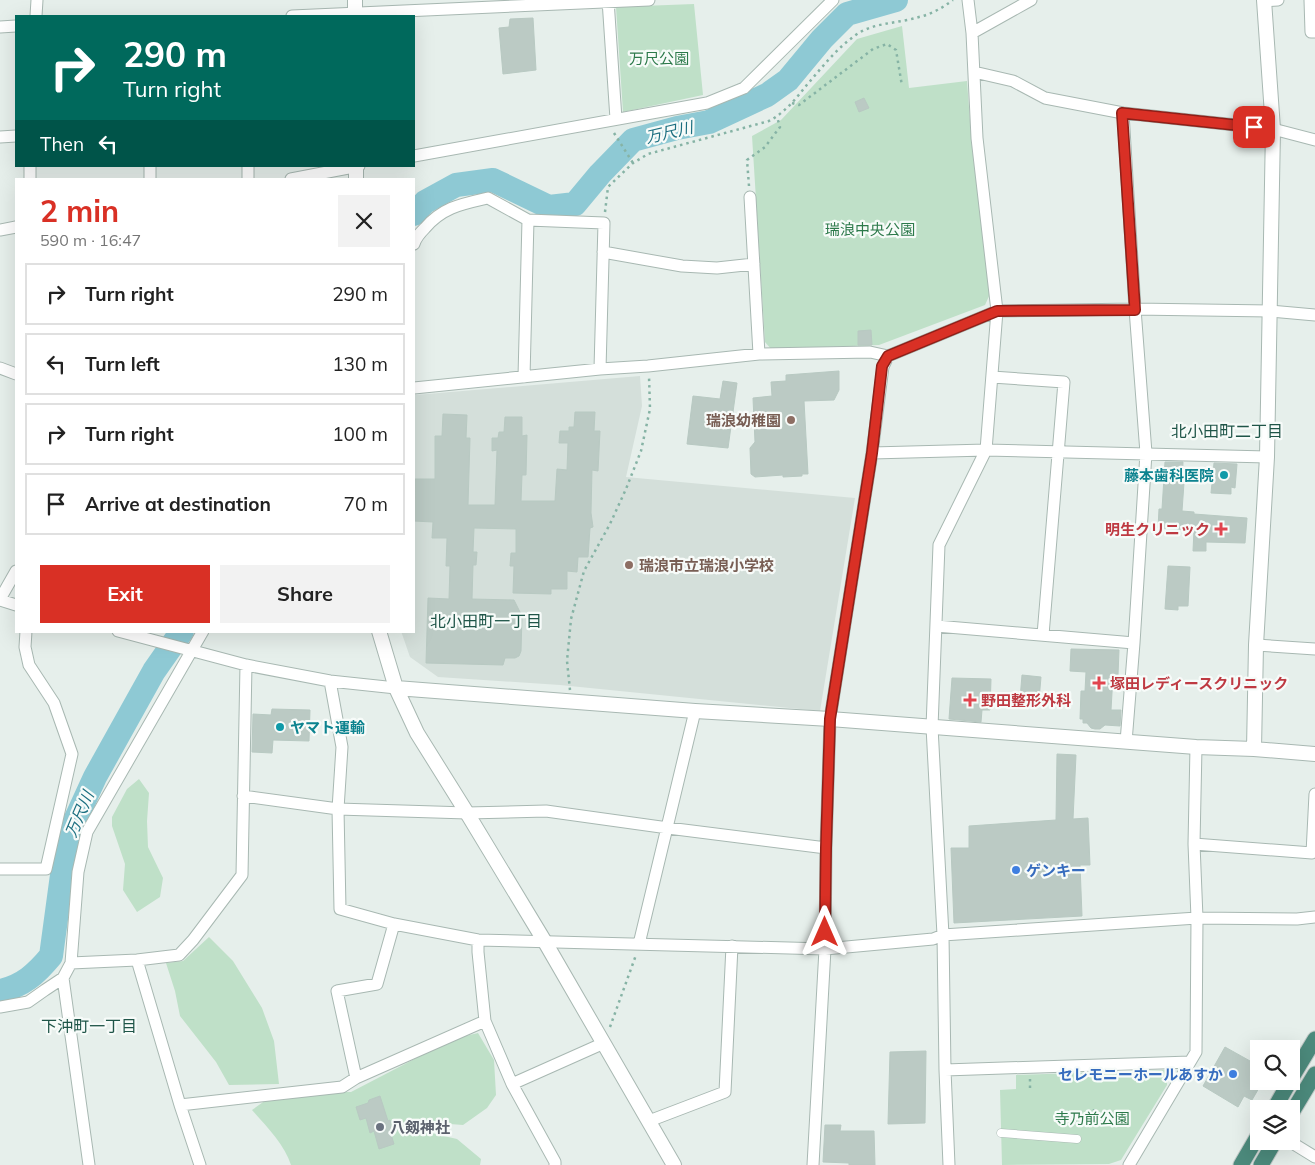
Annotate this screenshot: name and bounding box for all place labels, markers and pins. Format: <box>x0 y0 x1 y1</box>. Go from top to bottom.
pin <box>1233 106 1275 148</box>
place label: 瑞浪幼稚園 <box>706 411 781 430</box>
marker: 瑞浪幼稚園 <box>785 414 797 426</box>
place label: 藤本歯科医院 <box>1124 466 1214 485</box>
marker: 藤本歯科医院 <box>1218 469 1230 481</box>
place label: 明生クリニック <box>1105 520 1210 539</box>
marker: 明生クリニック <box>1214 522 1228 536</box>
place label: 瑞浪市立瑞浪小学校 <box>639 556 774 575</box>
marker: 瑞浪市立瑞浪小学校 <box>623 559 635 571</box>
place label: 塚田レディースクリニック <box>1110 674 1288 693</box>
marker: 塚田レディースクリニック <box>1092 676 1106 690</box>
place label: 野田整形外科 <box>981 691 1071 710</box>
marker: 野田整形外科 <box>963 693 977 707</box>
place label: ヤマト運輸 <box>290 718 365 737</box>
marker: ヤマト運輸 <box>274 721 286 733</box>
place label: ゲンキー <box>1026 861 1086 880</box>
marker: ゲンキー <box>1010 864 1022 876</box>
place label: セレモニーホールあすか <box>1058 1065 1223 1084</box>
marker: セレモニーホールあすか <box>1227 1068 1239 1080</box>
place label: 八剱神社 <box>390 1118 450 1137</box>
marker: 八剱神社 <box>374 1121 386 1133</box>

